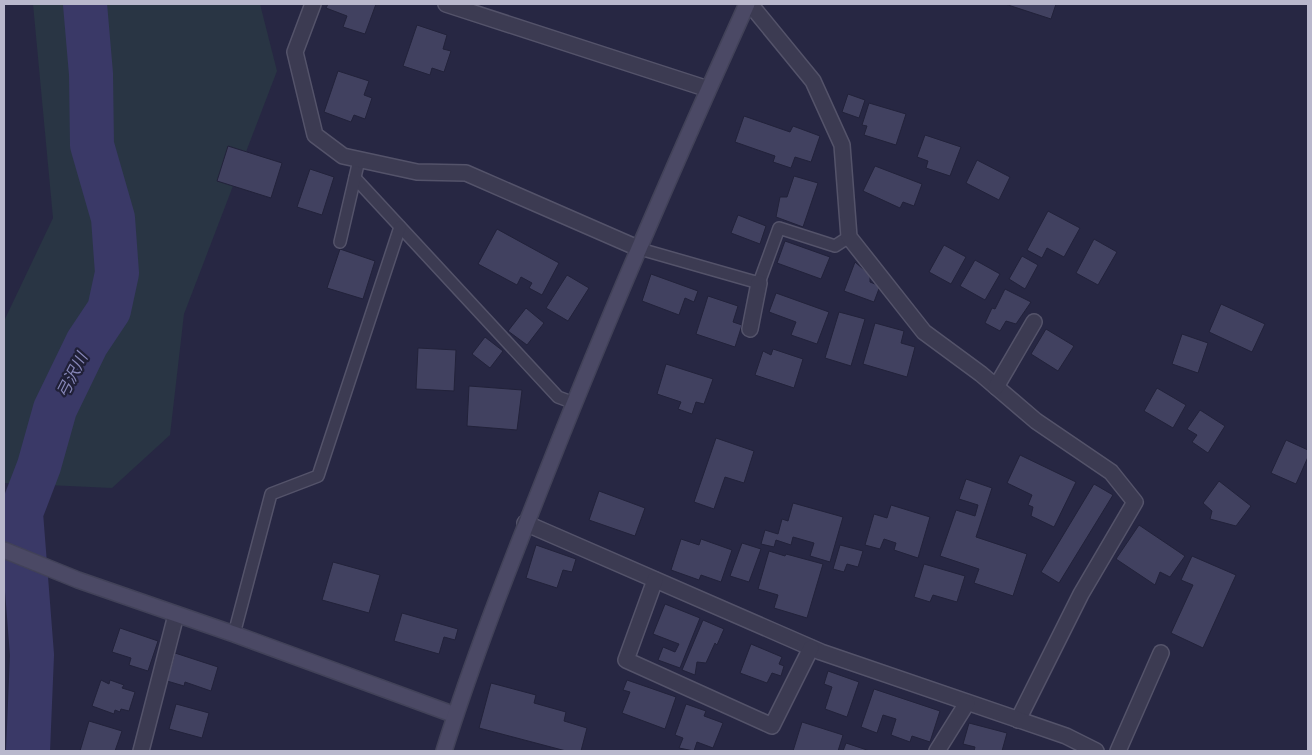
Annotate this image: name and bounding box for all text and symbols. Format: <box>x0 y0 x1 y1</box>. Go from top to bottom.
water label: 弓沢川 <box>52 348 91 401</box>

